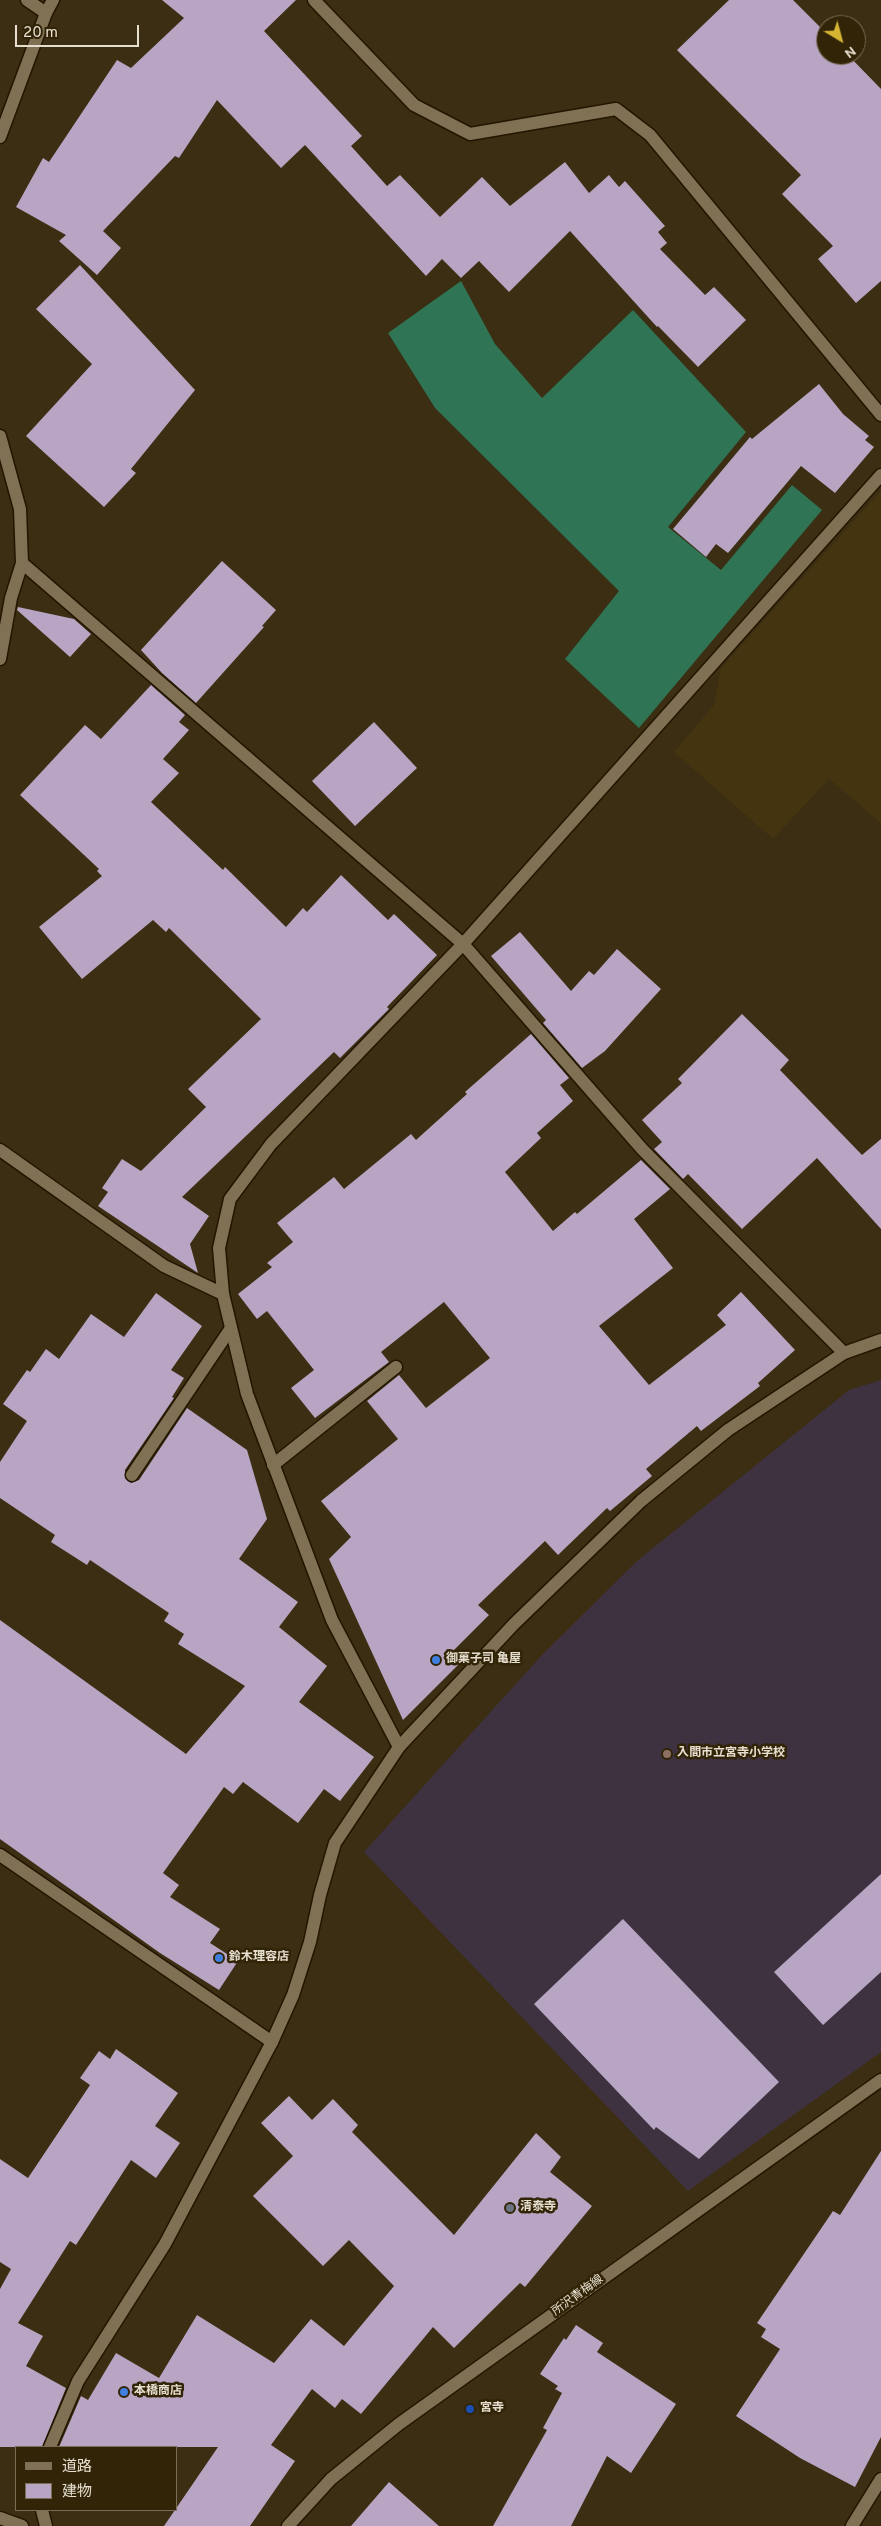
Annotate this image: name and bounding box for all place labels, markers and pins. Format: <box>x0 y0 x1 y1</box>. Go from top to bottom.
place label: 御菓子司 亀屋 <box>446 1653 521 1667</box>
marker: 御菓子司 亀屋 <box>430 1654 442 1666</box>
place label: 入間市立宮寺小学校 <box>677 1747 785 1761</box>
marker: 入間市立宮寺小学校 <box>661 1748 673 1760</box>
place label: 鈴木理容店 <box>229 1951 289 1965</box>
marker: 鈴木理容店 <box>213 1952 225 1964</box>
place label: 清泰寺 <box>520 2201 556 2215</box>
marker: 清泰寺 <box>504 2202 516 2214</box>
place label: 本橋商店 <box>134 2385 182 2399</box>
marker: 本橋商店 <box>118 2386 130 2398</box>
place label: 宮寺 <box>480 2402 504 2416</box>
marker: 宮寺 <box>464 2403 476 2415</box>

